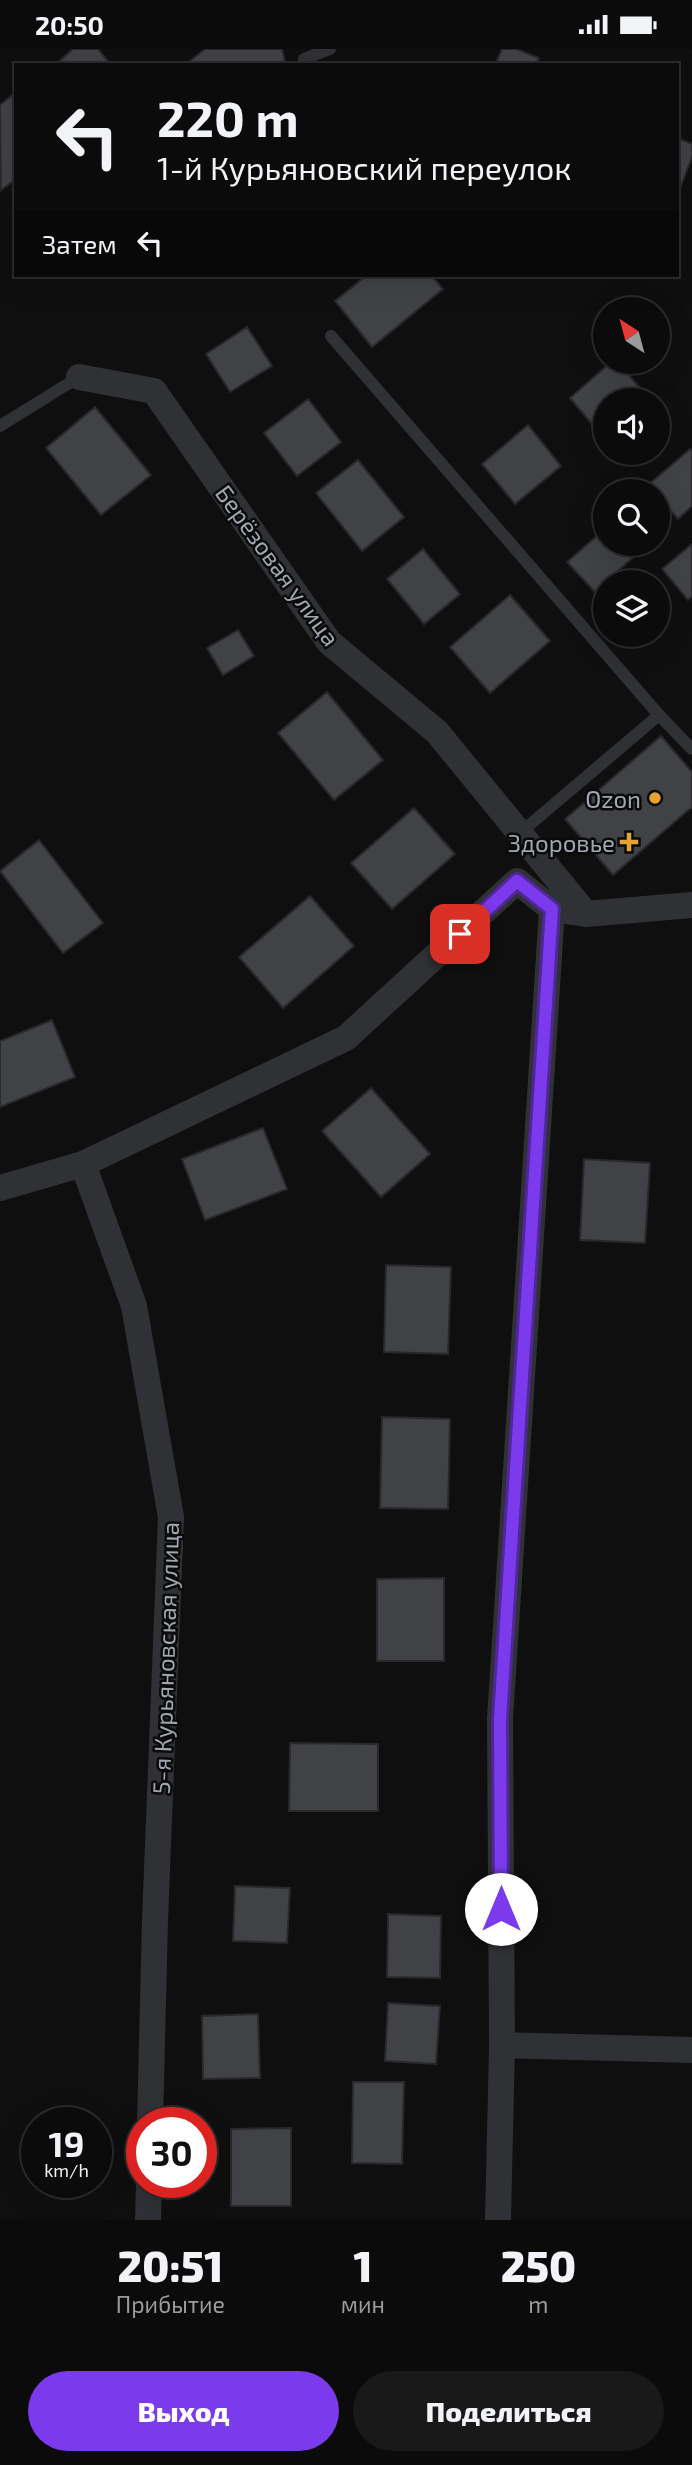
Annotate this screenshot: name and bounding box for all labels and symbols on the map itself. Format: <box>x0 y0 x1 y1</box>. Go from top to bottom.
north arrow <box>593 297 670 375</box>
street label: Берёзовая улица <box>209 479 346 652</box>
place label: Ozon <box>585 784 641 813</box>
marker: Ozon <box>647 790 663 806</box>
place label: Здоровье <box>508 828 615 857</box>
marker: Здоровье <box>621 834 637 850</box>
pin <box>430 904 490 964</box>
street label: 5-я Курьяновская улица <box>146 1521 185 1795</box>
position arrow <box>464 1872 538 1946</box>
speed limit sign: 30 <box>126 2107 217 2198</box>

